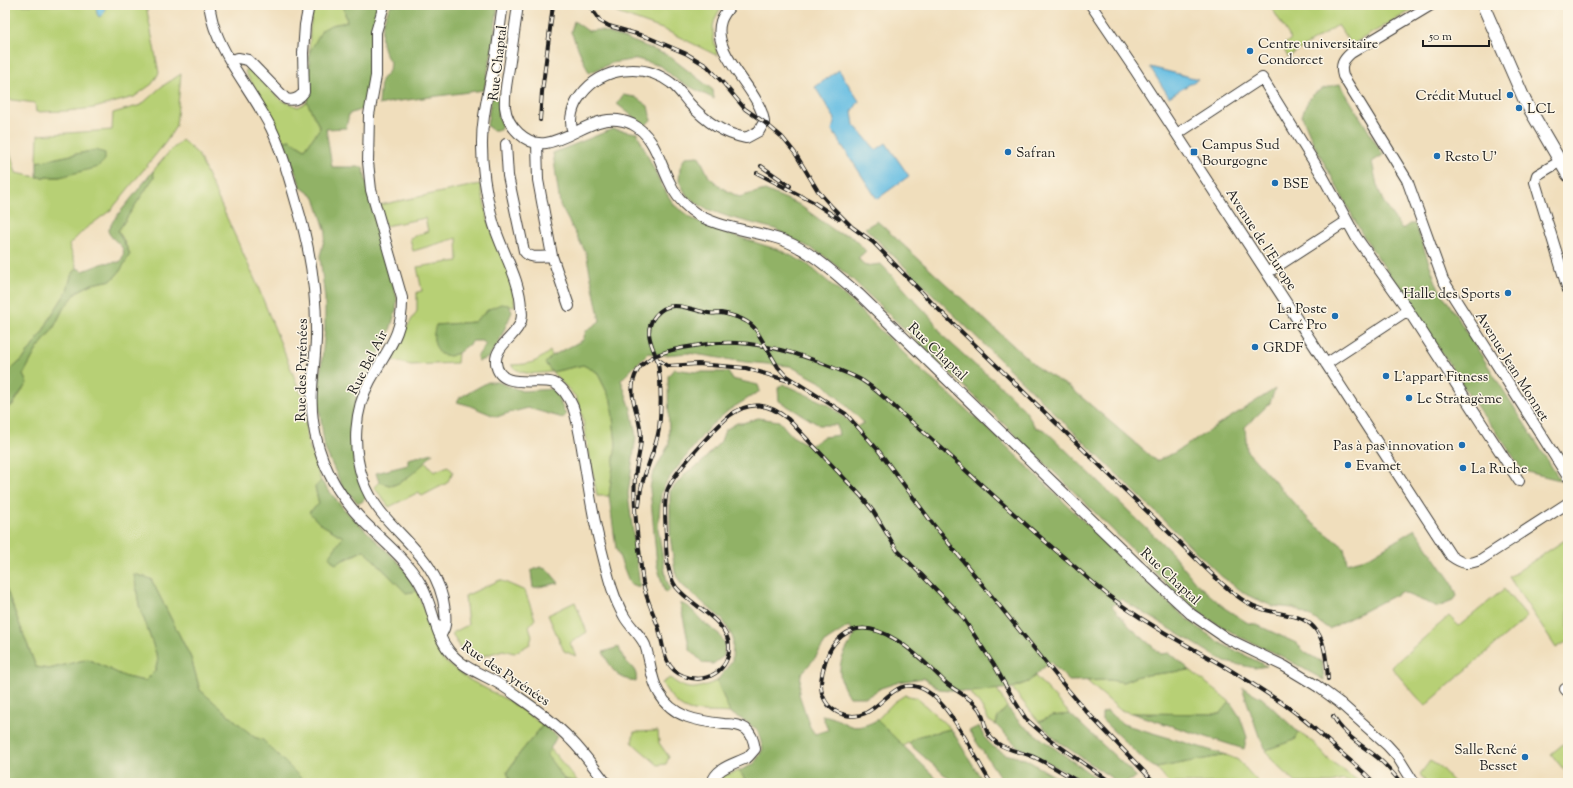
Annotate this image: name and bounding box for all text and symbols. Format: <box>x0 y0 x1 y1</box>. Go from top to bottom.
scale bar <box>1423 22 1489 48</box>
street label: Rue Chaptal <box>484 24 514 102</box>
text: 50 m <box>1428 28 1452 46</box>
place label: Centre universitaire Condorcet <box>1258 35 1378 71</box>
marker: Centre universitaire Condorcet <box>1245 46 1255 56</box>
place label: Crédit Mutuel <box>1416 87 1502 107</box>
marker: Crédit Mutuel <box>1505 90 1515 100</box>
place label: LCL <box>1527 100 1556 120</box>
marker: LCL <box>1514 103 1524 113</box>
place label: Campus Sud Bourgogne <box>1202 136 1280 172</box>
place label: Safran <box>1016 144 1056 164</box>
marker: Safran <box>1003 147 1013 157</box>
marker: Campus Sud Bourgogne <box>1189 147 1199 157</box>
place label: Resto U' <box>1445 148 1497 168</box>
marker: Resto U' <box>1432 151 1442 161</box>
place label: BSE <box>1283 175 1309 195</box>
marker: BSE <box>1270 178 1280 188</box>
street label: Avenue de l'Europe <box>1220 185 1301 295</box>
place label: Halle des Sports <box>1403 285 1500 305</box>
marker: Halle des Sports <box>1503 288 1513 298</box>
place label: La Poste Carré Pro <box>1269 300 1327 336</box>
street label: Avenue Jean Monnet <box>1469 308 1553 426</box>
marker: La Poste Carré Pro <box>1330 311 1340 321</box>
street label: Rue des Pyrénées <box>292 318 314 422</box>
street label: Rue Chaptal <box>902 319 971 386</box>
street label: Rue Bel Air <box>344 327 394 399</box>
place label: GRDF <box>1263 339 1304 359</box>
marker: GRDF <box>1250 342 1260 352</box>
place label: L'appart Fitness <box>1394 368 1488 388</box>
marker: L'appart Fitness <box>1381 371 1391 381</box>
place label: Le Stratagème <box>1417 390 1502 410</box>
marker: Le Stratagème <box>1404 393 1414 403</box>
place label: Pas à pas innovation <box>1333 437 1454 457</box>
marker: Pas à pas innovation <box>1457 440 1467 450</box>
place label: Evamet <box>1356 457 1401 477</box>
marker: Evamet <box>1343 460 1353 470</box>
place label: La Ruche <box>1471 460 1527 480</box>
marker: La Ruche <box>1458 463 1468 473</box>
street label: Rue Chaptal <box>1135 544 1204 611</box>
street label: Rue des Pyrénées <box>457 638 553 712</box>
place label: Salle René Besset <box>1454 741 1517 777</box>
marker: Salle René Besset <box>1520 752 1530 762</box>

